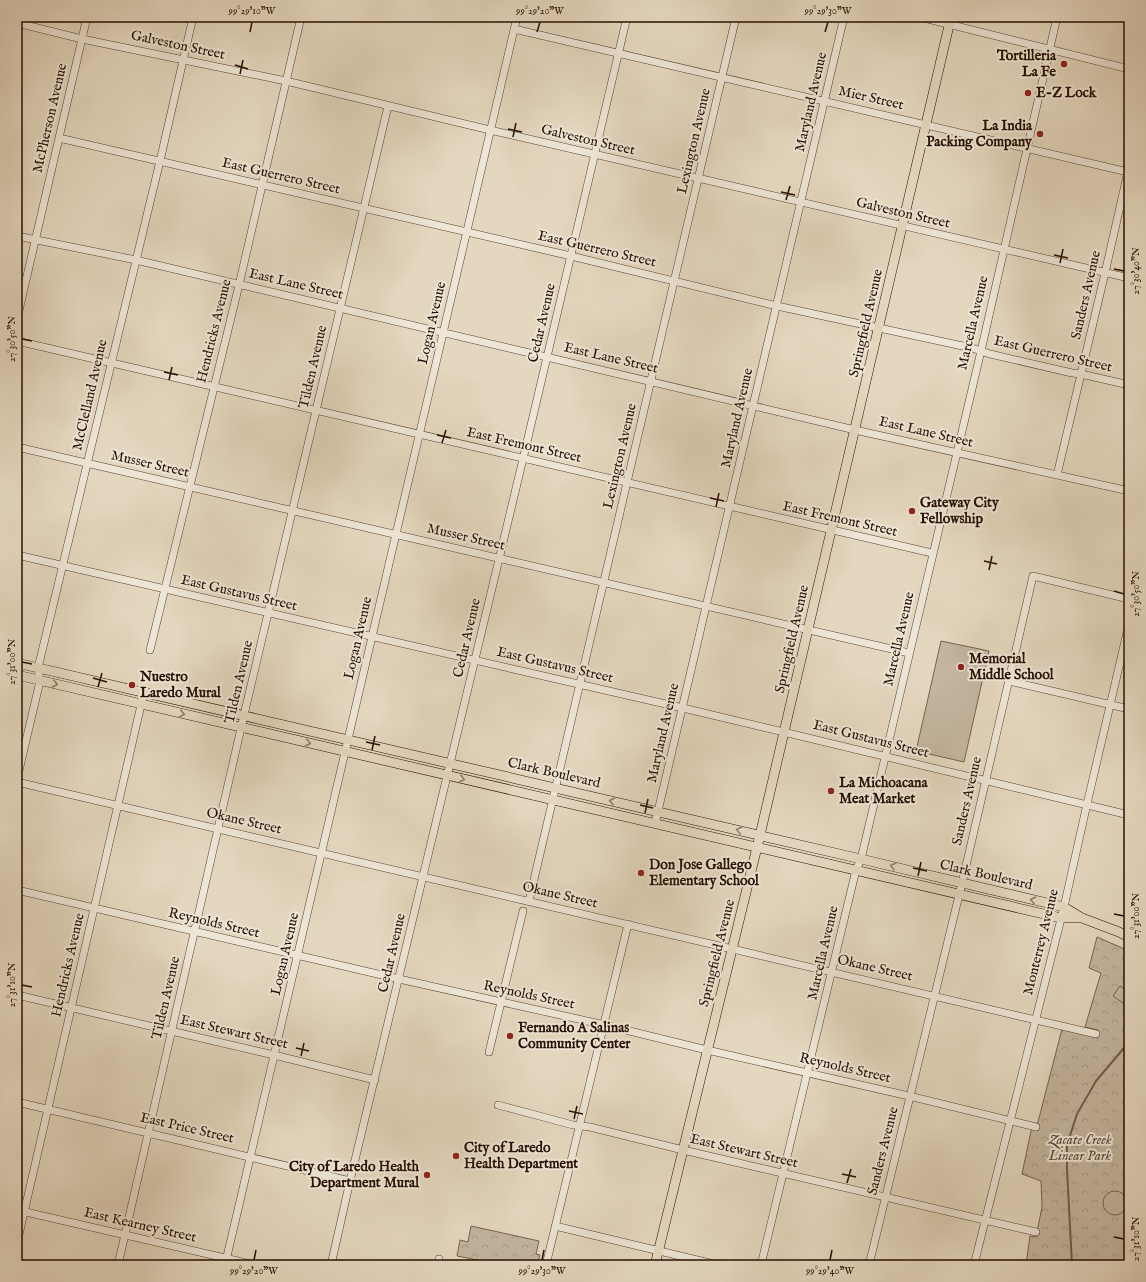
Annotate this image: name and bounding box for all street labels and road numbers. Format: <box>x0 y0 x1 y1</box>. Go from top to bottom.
street label: Galveston Street <box>129 26 227 64</box>
street label: Maryland Avenue <box>791 50 831 154</box>
street label: McPherson Avenue <box>29 61 71 175</box>
street label: Mier Street <box>837 82 905 114</box>
street label: Lexington Avenue <box>673 86 715 196</box>
street label: Galveston Street <box>539 120 637 160</box>
street label: East Guerrero Street <box>220 154 342 198</box>
street label: Galveston Street <box>854 193 952 233</box>
street label: East Guerrero Street <box>536 227 658 271</box>
street label: Sanders Avenue <box>1067 248 1105 341</box>
street label: East Lane Street <box>247 264 345 304</box>
street label: Springfield Avenue <box>845 267 887 379</box>
street label: Marcella Avenue <box>953 273 993 372</box>
street label: Hendricks Avenue <box>192 277 236 385</box>
street label: Logan Avenue <box>414 279 450 366</box>
street label: Cedar Avenue <box>524 281 560 364</box>
street label: Tilden Avenue <box>295 323 331 410</box>
street label: East Guerrero Street <box>992 332 1114 376</box>
street label: McClelland Avenue <box>68 337 112 452</box>
street label: East Lane Street <box>562 338 660 378</box>
street label: Maryland Avenue <box>717 366 757 470</box>
street label: Lexington Avenue <box>599 401 641 511</box>
street label: East Lane Street <box>877 412 975 452</box>
street label: East Fremont Street <box>465 423 583 467</box>
street label: Musser Street <box>109 446 191 482</box>
street label: East Fremont Street <box>781 497 899 541</box>
street label: Musser Street <box>425 519 507 555</box>
street label: East Gustavus Street <box>179 571 299 615</box>
street label: Springfield Avenue <box>771 583 813 695</box>
street label: Marcella Avenue <box>879 589 919 688</box>
street label: Logan Avenue <box>340 594 376 681</box>
street label: Cedar Avenue <box>449 596 485 679</box>
street label: Tilden Avenue <box>221 638 257 725</box>
street label: East Gustavus Street <box>495 643 615 687</box>
street label: Maryland Avenue <box>643 681 683 785</box>
street label: East Gustavus Street <box>811 716 931 762</box>
street label: Clark Boulevard <box>506 754 603 793</box>
street label: Sanders Avenue <box>948 754 986 847</box>
street label: Okane Street <box>205 804 284 838</box>
street label: Clark Boulevard <box>938 856 1035 895</box>
street label: Okane Street <box>521 878 600 912</box>
street label: Monterrey Avenue <box>1019 887 1063 997</box>
street label: Springfield Avenue <box>695 897 739 1009</box>
street label: Marcella Avenue <box>803 903 843 1002</box>
street label: Reynolds Street <box>167 904 261 942</box>
street label: Logan Avenue <box>267 910 303 997</box>
street label: Hendricks Avenue <box>47 911 89 1019</box>
street label: Cedar Avenue <box>374 911 410 994</box>
street label: Okane Street <box>836 951 915 985</box>
street label: Tilden Avenue <box>148 954 184 1041</box>
street label: Reynolds Street <box>482 977 576 1013</box>
street label: East Stewart Street <box>178 1011 290 1053</box>
street label: Reynolds Street <box>798 1049 892 1087</box>
street label: Sanders Avenue <box>863 1104 903 1197</box>
street label: East Price Street <box>138 1108 236 1148</box>
street label: East Stewart Street <box>688 1130 800 1172</box>
street label: East Kearney Street <box>82 1203 198 1247</box>

